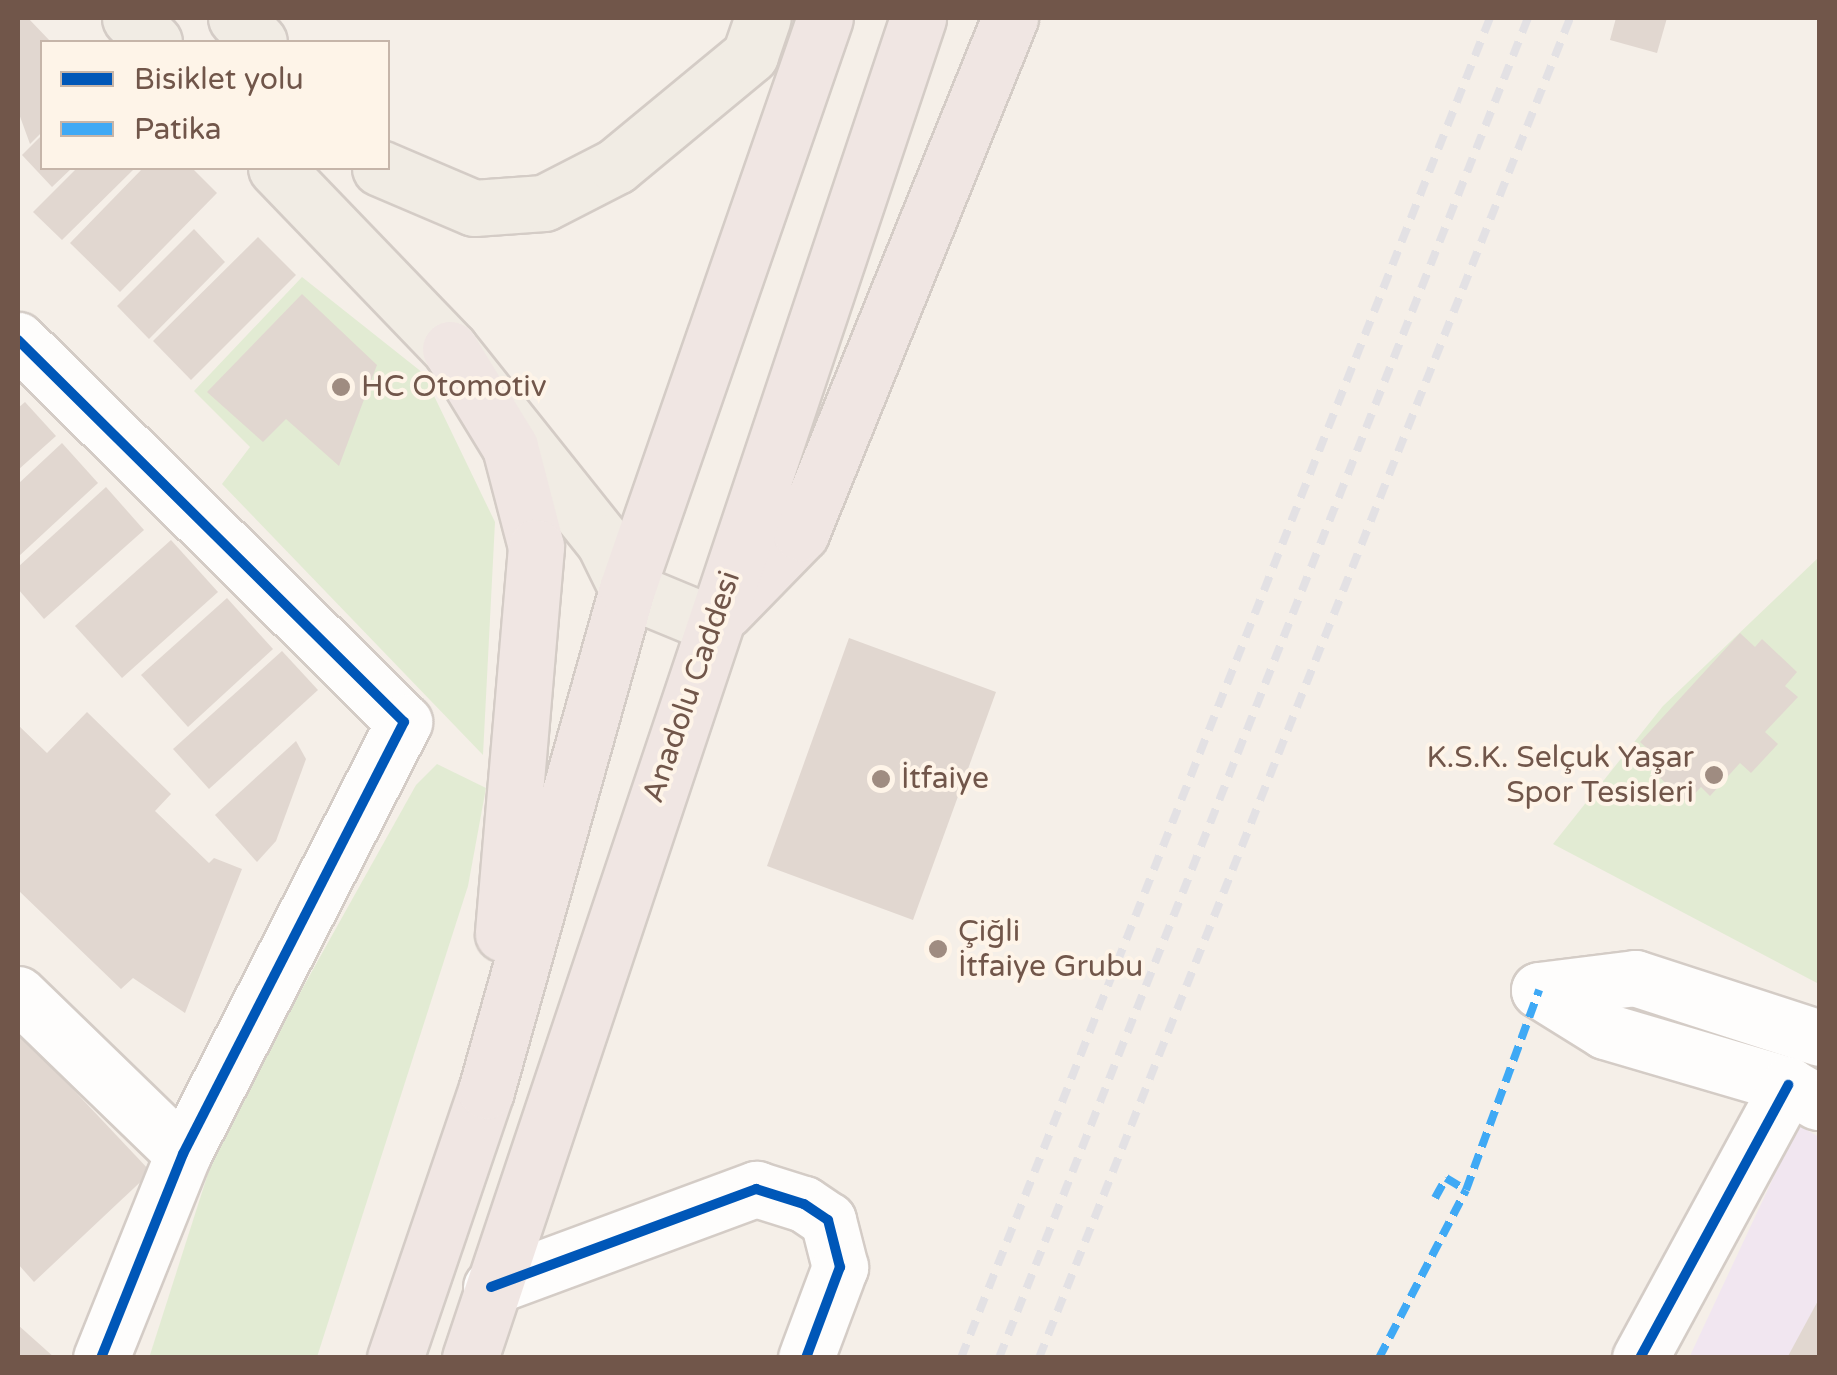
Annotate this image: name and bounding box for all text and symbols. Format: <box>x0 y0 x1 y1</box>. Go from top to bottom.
legend <box>40 40 390 170</box>
text: Bisiklet yolu <box>134 61 304 98</box>
text: Patika <box>134 111 222 148</box>
place label: HC Otomotiv <box>361 369 547 405</box>
marker: HC Otomotiv <box>330 376 352 398</box>
street label: Anadolu Caddesi <box>636 567 748 807</box>
place label: K.S.K. Selçuk Yaşar Spor Tesisleri <box>1426 740 1694 810</box>
place label: İtfaiye <box>901 761 989 797</box>
marker: K.S.K. Selçuk Yaşar Spor Tesisleri <box>1703 764 1725 786</box>
marker: İtfaiye <box>870 768 892 790</box>
place label: Çiğli İtfaiye Grubu <box>958 914 1143 984</box>
marker: Çiğli İtfaiye Grubu <box>927 938 949 960</box>

